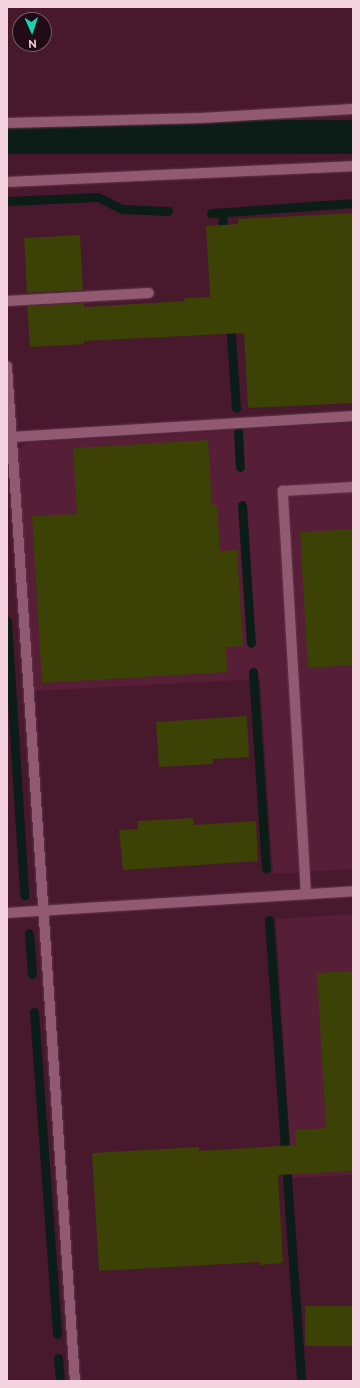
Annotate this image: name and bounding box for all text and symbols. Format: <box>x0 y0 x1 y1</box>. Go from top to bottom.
north arrow <box>12 12 52 52</box>
text: N <box>28 37 37 50</box>

